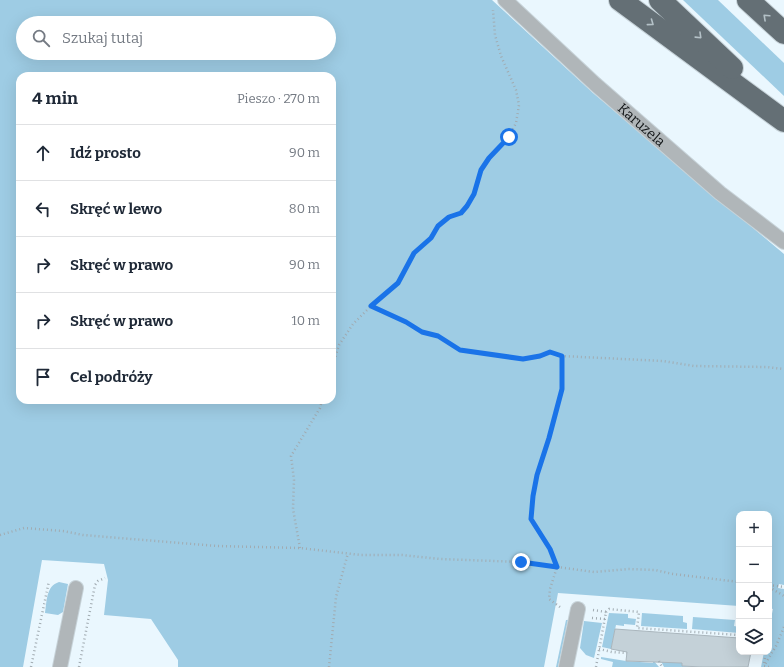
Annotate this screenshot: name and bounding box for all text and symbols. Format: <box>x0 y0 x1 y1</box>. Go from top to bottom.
one-way arrow <box>763 14 771 21</box>
search box <box>16 16 336 60</box>
one-way arrow <box>647 18 654 26</box>
icon: search <box>30 27 52 49</box>
text: Szukaj tutaj <box>62 29 143 47</box>
one-way arrow <box>694 32 701 39</box>
text: 4 min <box>32 88 78 109</box>
text: Pieszo · 270 m <box>237 91 320 106</box>
street label: Karuzela <box>614 100 669 151</box>
route start <box>500 128 518 146</box>
icon: ahead <box>32 142 54 164</box>
text: Idź prosto <box>70 144 141 162</box>
text: 90 m <box>289 145 320 160</box>
icon: left <box>32 198 54 220</box>
text: Skręć w lewo <box>70 200 162 218</box>
text: 80 m <box>289 201 320 216</box>
icon: right <box>32 254 54 276</box>
text: Skręć w prawo <box>70 256 173 274</box>
text: 90 m <box>289 257 320 272</box>
icon: right <box>32 310 54 332</box>
text: Skręć w prawo <box>70 312 173 330</box>
text: 10 m <box>291 313 320 328</box>
icon: arrive <box>32 366 54 388</box>
text: Cel podróży <box>70 368 153 386</box>
map controls <box>736 511 772 655</box>
button: + <box>736 511 772 547</box>
button: − <box>736 547 772 583</box>
route end <box>512 553 530 571</box>
button: locate <box>736 583 772 619</box>
button: layers <box>736 619 772 655</box>

